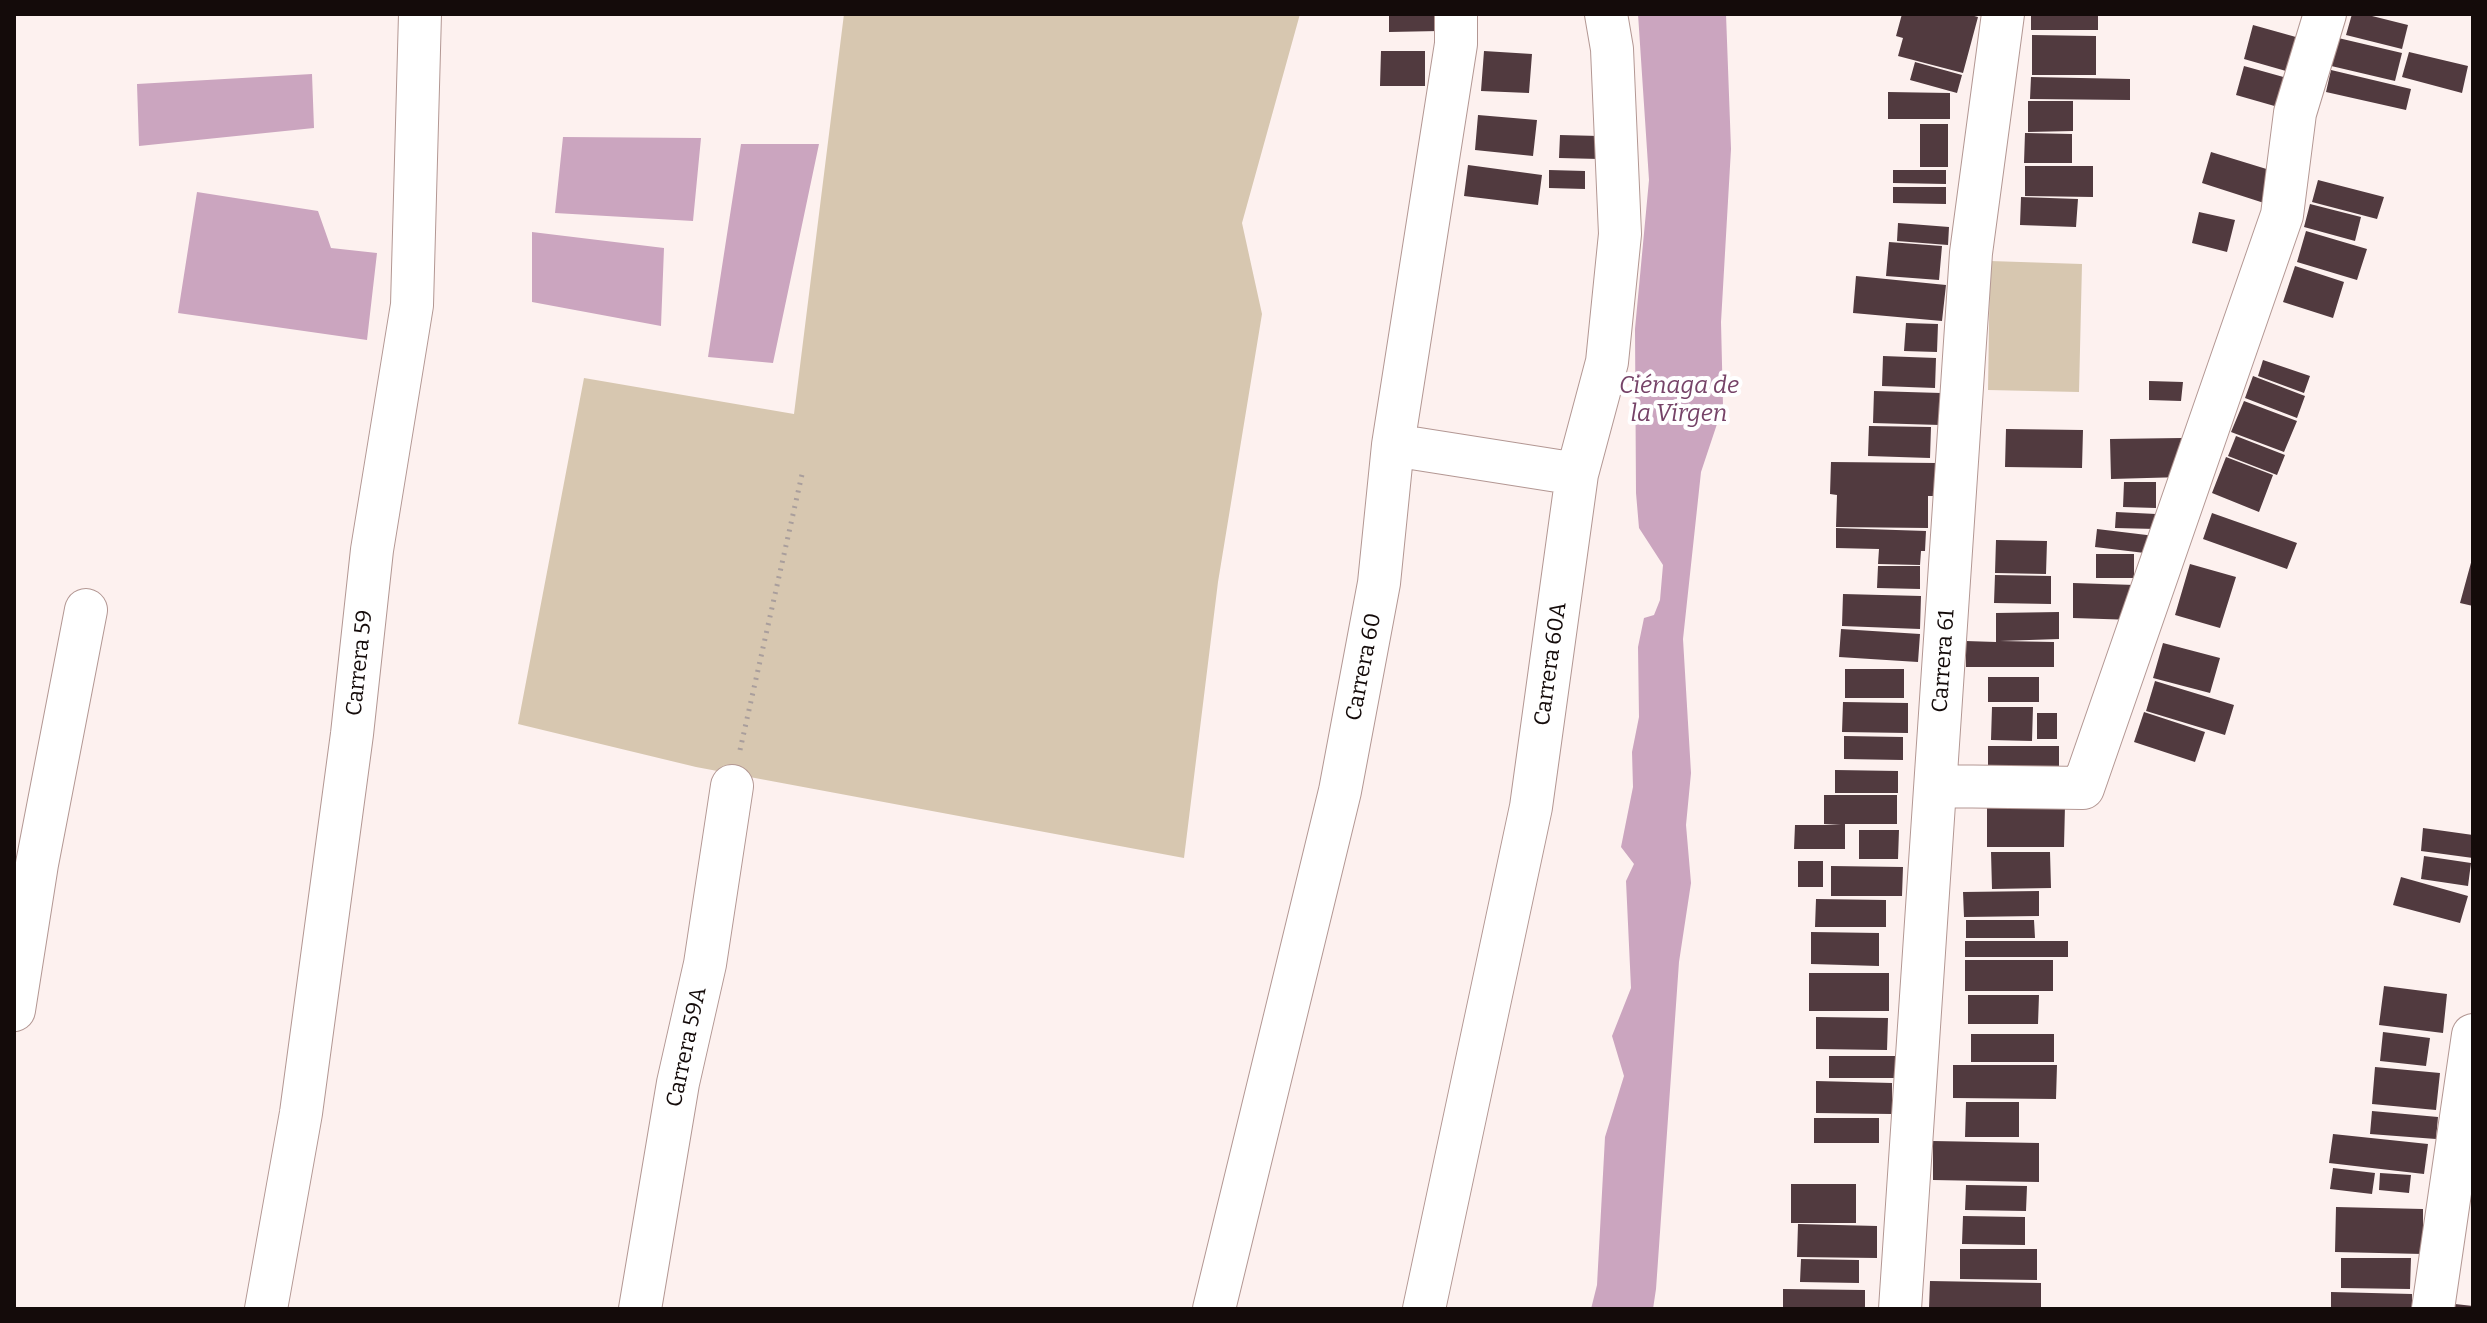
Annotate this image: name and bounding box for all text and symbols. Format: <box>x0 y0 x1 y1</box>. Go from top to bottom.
water label: Ciénaga de la Virgen <box>1619 372 1739 428</box>
street label: Carrera 60A <box>1529 601 1573 727</box>
street label: Carrera 61 <box>1927 608 1961 714</box>
street label: Carrera 59 <box>341 609 379 717</box>
street label: Carrera 60 <box>1341 611 1387 723</box>
street label: Carrera 59A <box>661 985 713 1109</box>

